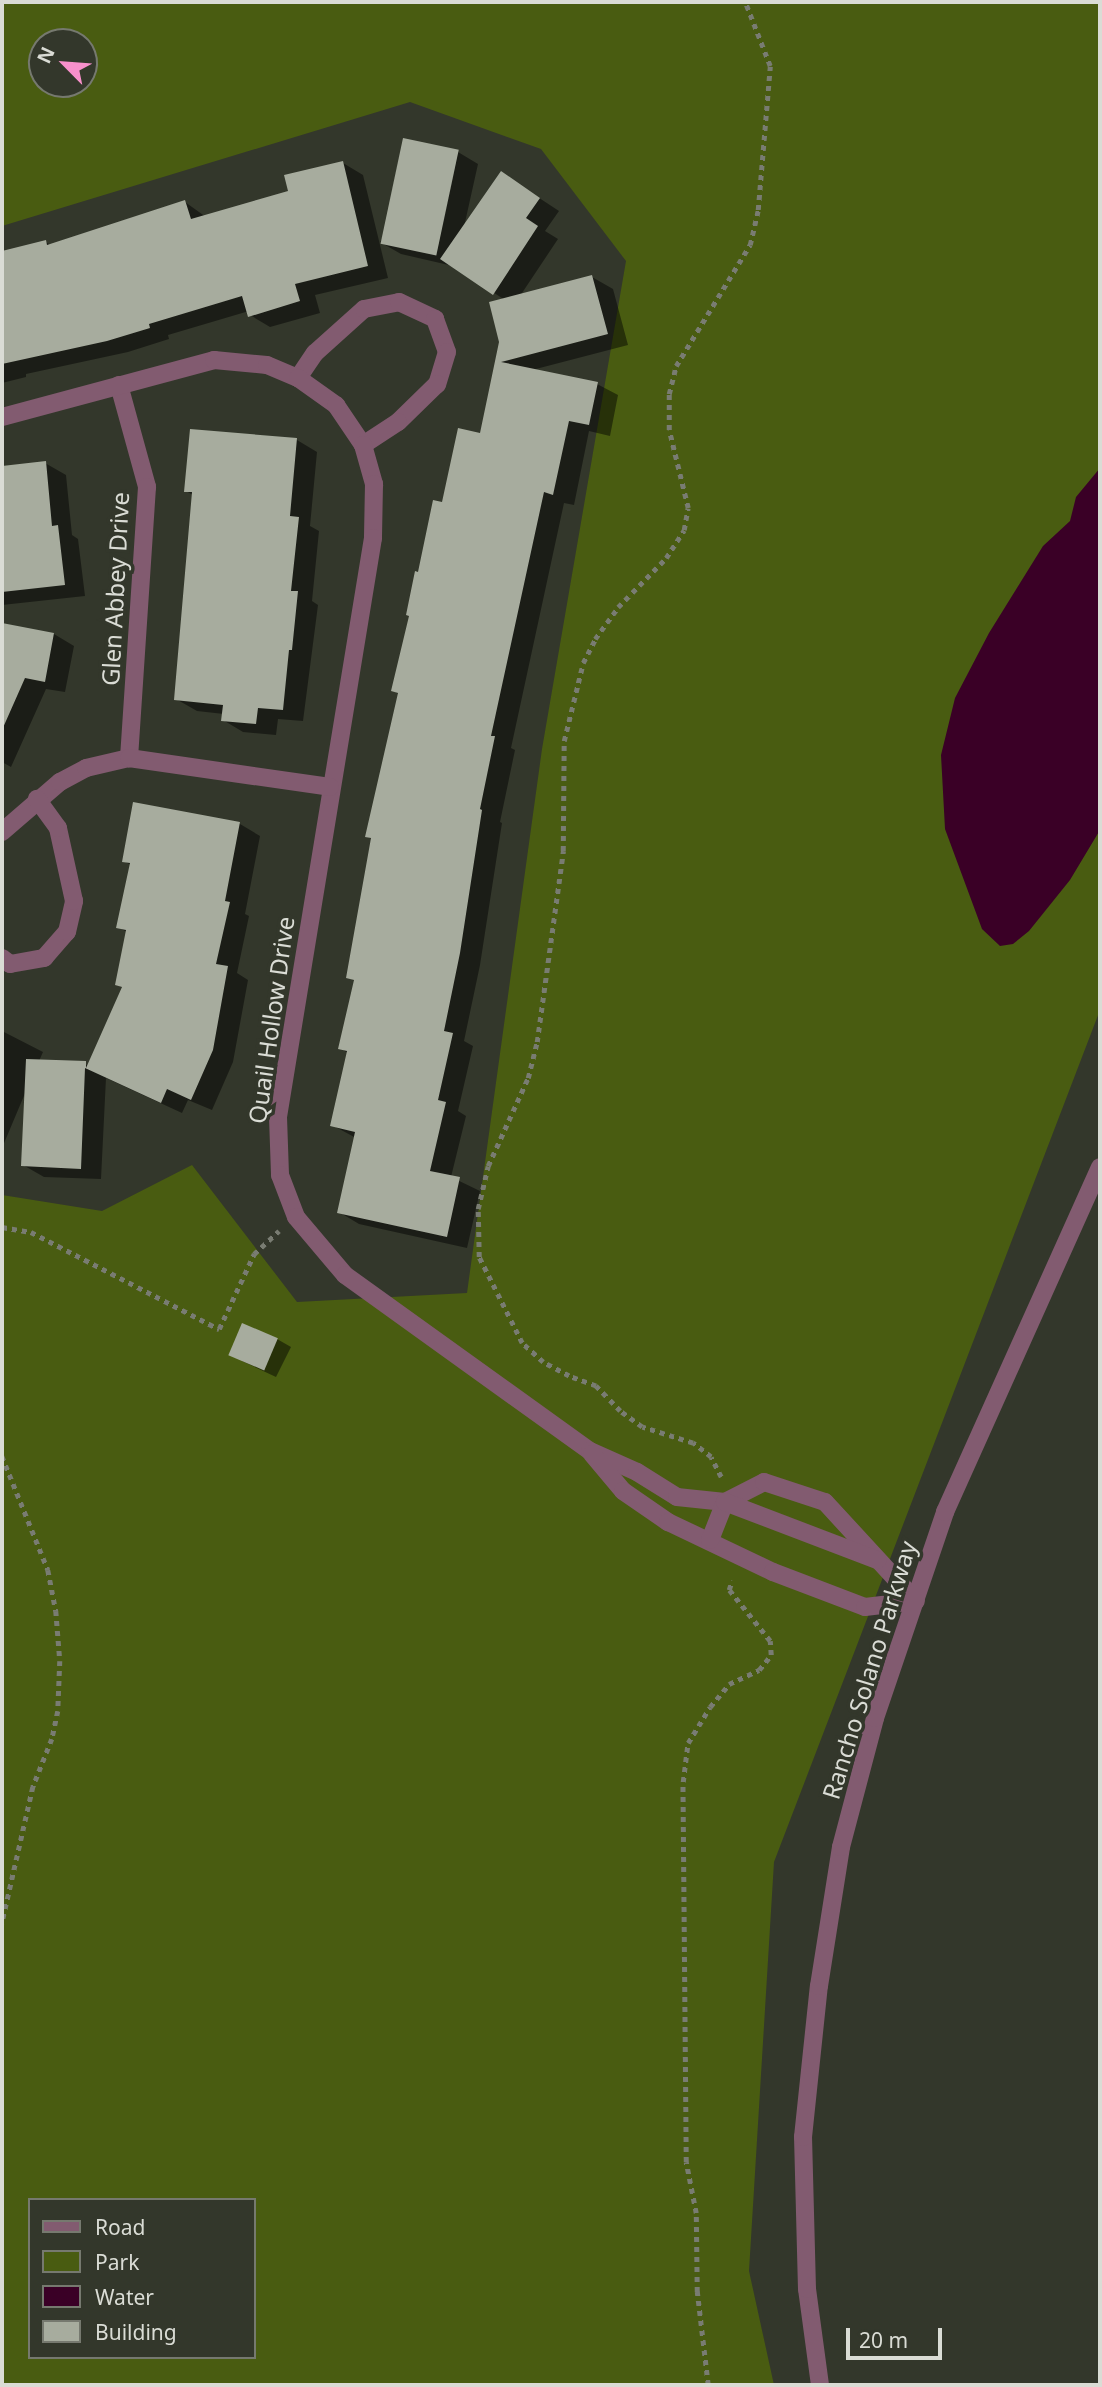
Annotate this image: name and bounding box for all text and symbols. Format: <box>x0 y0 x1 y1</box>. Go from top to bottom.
north arrow <box>28 28 98 98</box>
text: N <box>31 42 61 67</box>
street label: Glen Abbey Drive <box>96 491 134 687</box>
street label: Quail Hollow Drive <box>242 915 300 1125</box>
street label: Rancho Solano Parkway <box>816 1537 922 1803</box>
legend <box>28 2198 256 2359</box>
text: Road <box>95 2213 145 2241</box>
text: Park <box>95 2248 139 2276</box>
text: Water <box>95 2283 154 2311</box>
scale bar <box>850 2314 946 2358</box>
text: Building <box>95 2318 177 2346</box>
text: 20 m <box>859 2326 908 2354</box>

